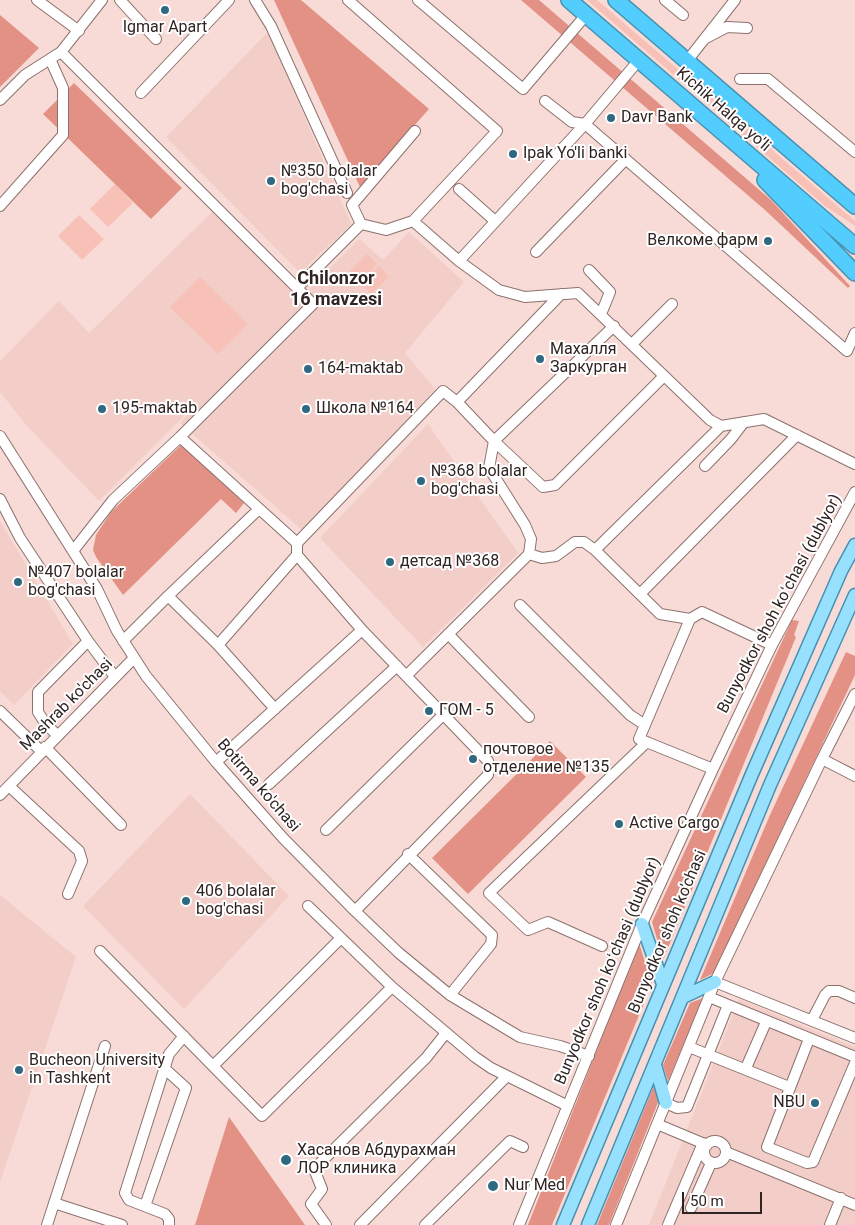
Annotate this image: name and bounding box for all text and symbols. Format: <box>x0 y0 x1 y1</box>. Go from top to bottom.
marker: Igmar Apart <box>159 4 171 16</box>
place label: Igmar Apart <box>123 18 207 38</box>
street label: Kichik Halqa yo'li <box>672 64 774 156</box>
place label: Davr Bank <box>621 108 693 128</box>
marker: Davr Bank <box>605 112 617 124</box>
place label: Ipak Yo'li banki <box>523 144 627 164</box>
marker: Ipak Yo'li banki <box>507 148 519 160</box>
place label: №350 bolalar bog'chasi <box>281 162 377 200</box>
marker: №350 bolalar bog'chasi <box>265 175 277 187</box>
place label: Велкоме фарм <box>647 231 758 251</box>
marker: Велкоме фарм <box>762 235 774 247</box>
district label: Chilonzor 16 mavzesi <box>290 268 382 310</box>
place label: Махалля Заркурган <box>550 340 627 378</box>
marker: Махалля Заркурган <box>534 353 546 365</box>
place label: 164-maktab <box>318 359 403 379</box>
marker: 164-maktab <box>302 363 314 375</box>
place label: 195-maktab <box>112 399 197 419</box>
place label: Школа №164 <box>316 399 414 419</box>
marker: 195-maktab <box>96 403 108 415</box>
marker: Школа №164 <box>300 403 312 415</box>
place label: №368 bolalar bog'chasi <box>431 462 527 500</box>
marker: №368 bolalar bog'chasi <box>415 475 427 487</box>
street label: Bunyodkor shoh koʻchasi (dublyor) <box>714 491 846 717</box>
place label: детсад №368 <box>400 552 499 572</box>
marker: детсад №368 <box>384 556 396 568</box>
place label: №407 bolalar bog'chasi <box>28 563 124 601</box>
marker: №407 bolalar bog'chasi <box>12 576 24 588</box>
street label: Mashrab ko'chasi <box>17 655 117 755</box>
place label: ГОМ - 5 <box>439 701 494 721</box>
marker: ГОМ - 5 <box>423 705 435 717</box>
street label: Botirma ko'chasi <box>212 736 304 836</box>
place label: почтовое отделение №135 <box>483 740 609 778</box>
marker: почтовое отделение №135 <box>467 753 479 765</box>
place label: Active Cargo <box>629 814 720 834</box>
marker: Active Cargo <box>613 818 625 830</box>
street label: Bunyodkor shoh ko'chasi <box>625 848 711 1016</box>
street label: Bunyodkor shoh koʻchasi (dublyor) <box>551 854 665 1088</box>
place label: 406 bolalar bog'chasi <box>196 882 276 920</box>
marker: 406 bolalar bog'chasi <box>180 895 192 907</box>
place label: Bucheon University in Tashkent <box>29 1051 165 1089</box>
marker: Bucheon University in Tashkent <box>13 1064 25 1076</box>
place label: NBU <box>773 1093 805 1113</box>
marker: NBU <box>809 1097 821 1109</box>
place label: Хасанов Абдурахман ЛОР клиника <box>297 1141 456 1179</box>
marker: Хасанов Абдурахман ЛОР клиника <box>279 1153 293 1167</box>
place label: Nur Med <box>504 1176 565 1196</box>
marker: Nur Med <box>486 1179 500 1193</box>
scale bar <box>685 1182 765 1214</box>
text: 50 m <box>690 1192 724 1210</box>

